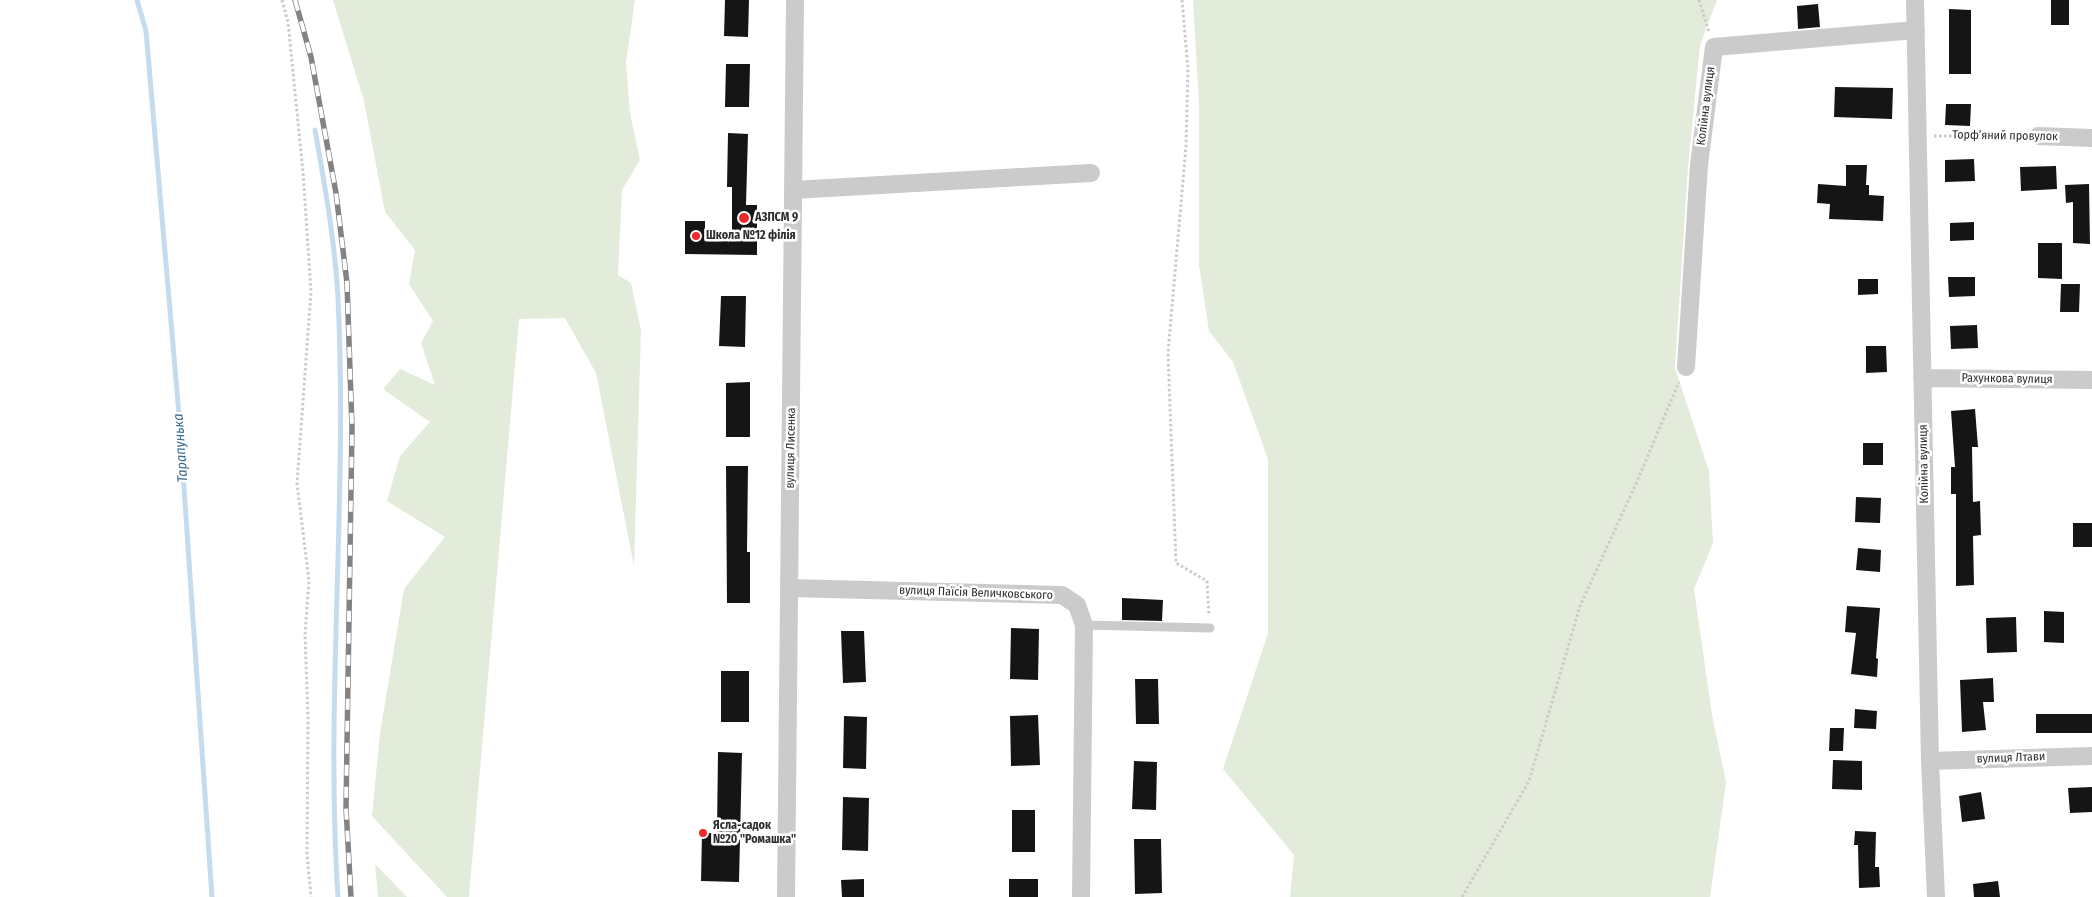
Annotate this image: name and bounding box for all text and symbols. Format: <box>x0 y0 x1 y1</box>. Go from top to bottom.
street label: Колійна вулиця <box>1694 66 1718 146</box>
street label: Торфʼяний провулок <box>1952 128 2058 144</box>
marker: АЗПСМ 9 <box>737 211 751 225</box>
place label: АЗПСМ 9 <box>755 211 798 225</box>
place label: Школа №12 філія <box>706 229 796 243</box>
marker: Школа №12 філія <box>690 230 702 242</box>
street label: Рахункова вулиця <box>1961 371 2053 387</box>
street label: вулиця Лисенка <box>783 407 799 489</box>
water label: Тарапунька <box>170 413 192 483</box>
street label: Колійна вулиця <box>1916 424 1932 504</box>
street label: вулиця Паїсія Величковського <box>899 583 1053 603</box>
street label: вулиця Лтави <box>1976 750 2046 766</box>
place label: Ясла-садок №20 "Ромашка" <box>713 819 796 847</box>
marker: Ясла-садок №20 "Ромашка" <box>697 827 709 839</box>

